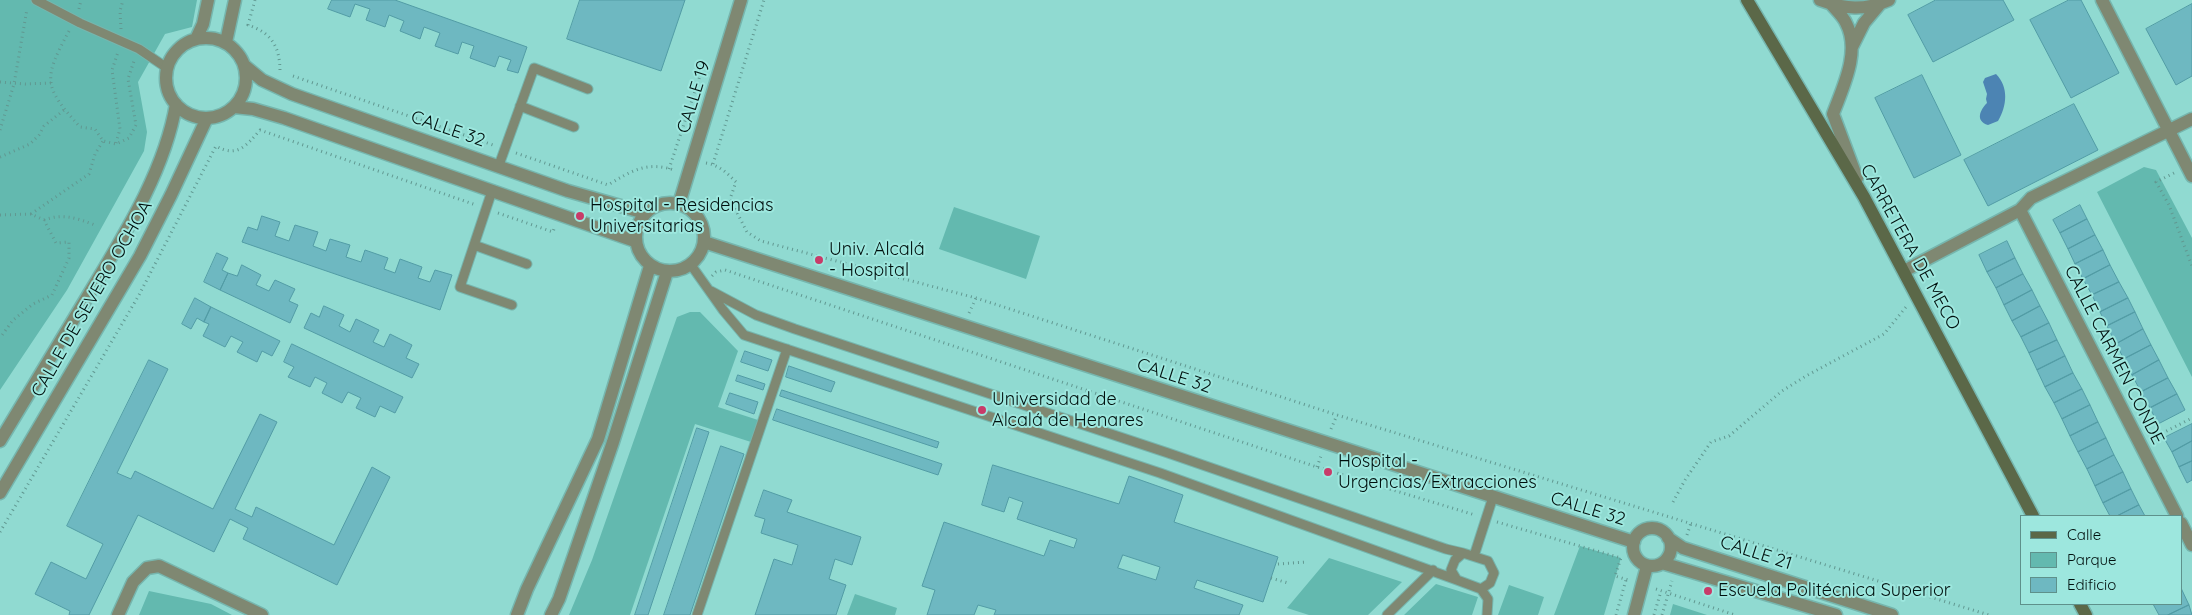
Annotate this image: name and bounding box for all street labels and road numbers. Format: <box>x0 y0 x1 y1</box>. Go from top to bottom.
street label: CALLE 19 <box>673 58 715 136</box>
street label: CALLE 32 <box>408 106 488 152</box>
street label: CARRETERA DE MECO <box>1855 160 1965 334</box>
street label: CALLE DE SEVERO OCHOA <box>27 197 157 401</box>
street label: CALLE CARMEN CONDE <box>2059 262 2169 448</box>
street label: CALLE 32 <box>1134 354 1214 398</box>
street label: CALLE 32 <box>1548 487 1628 531</box>
street label: CALLE 21 <box>1717 531 1795 575</box>

